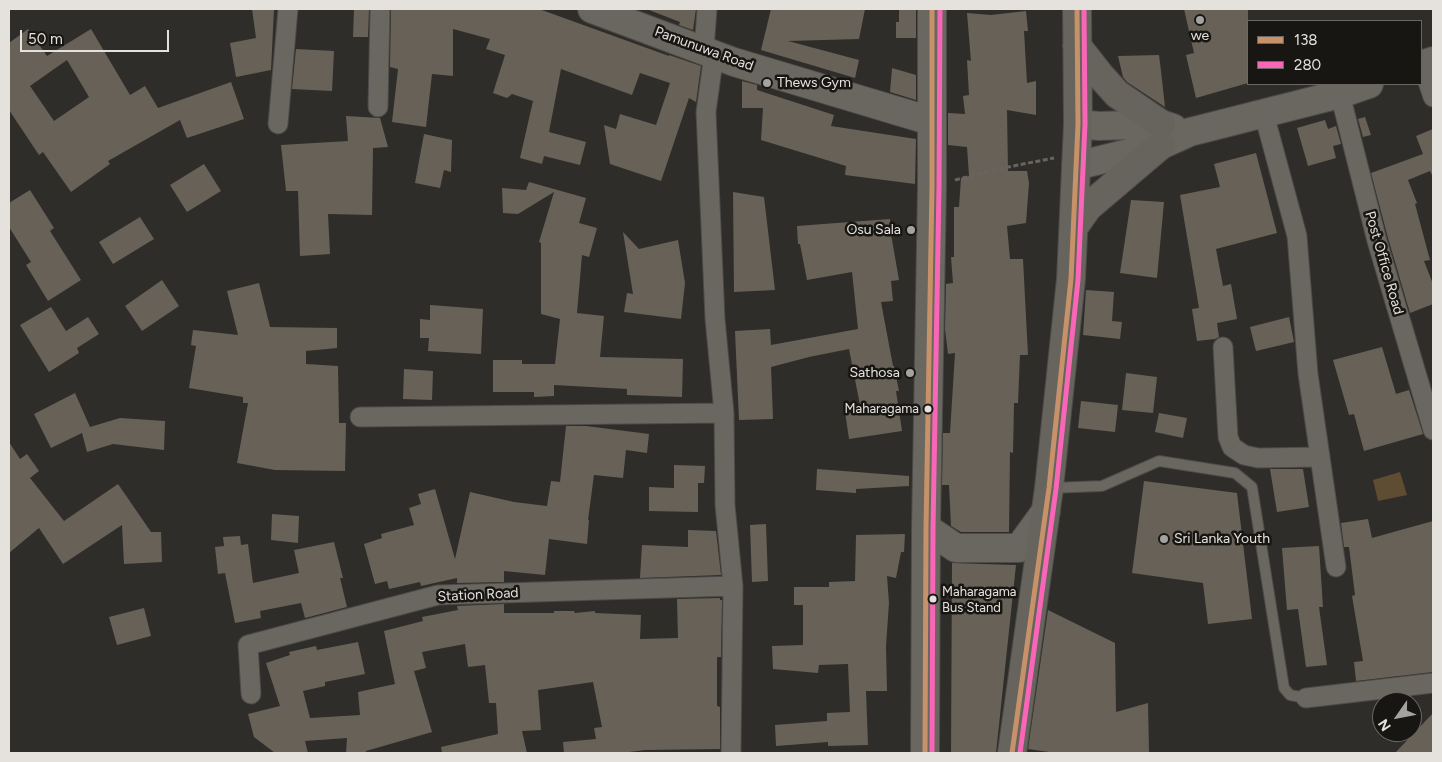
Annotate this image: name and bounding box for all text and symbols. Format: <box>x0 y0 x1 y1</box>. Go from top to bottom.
marker: we <box>1194 14 1206 26</box>
scale bar <box>22 20 171 52</box>
legend <box>1247 20 1422 85</box>
street label: Pamunuwa Road <box>652 23 756 75</box>
place label: we <box>1191 28 1209 44</box>
text: 50 m <box>28 30 63 48</box>
text: 138 <box>1294 31 1318 49</box>
text: 280 <box>1294 56 1321 74</box>
place label: Thews Gym <box>777 75 851 91</box>
marker: Thews Gym <box>761 77 773 89</box>
street label: Post Office Road <box>1361 209 1407 317</box>
place label: Osu Sala <box>846 222 901 238</box>
marker: Osu Sala <box>905 224 917 236</box>
place label: Sathosa <box>849 365 900 381</box>
marker: Sathosa <box>904 367 916 379</box>
place label: Maharagama <box>845 401 919 417</box>
marker: Maharagama <box>923 404 933 414</box>
place label: Sri Lanka Youth <box>1174 531 1270 547</box>
marker: Sri Lanka Youth <box>1158 533 1170 545</box>
street label: Station Road <box>437 584 519 606</box>
place label: Maharagama Bus Stand <box>942 584 1016 615</box>
marker: Maharagama Bus Stand <box>928 594 938 604</box>
north arrow <box>1372 692 1422 742</box>
text: N <box>1375 716 1395 734</box>

